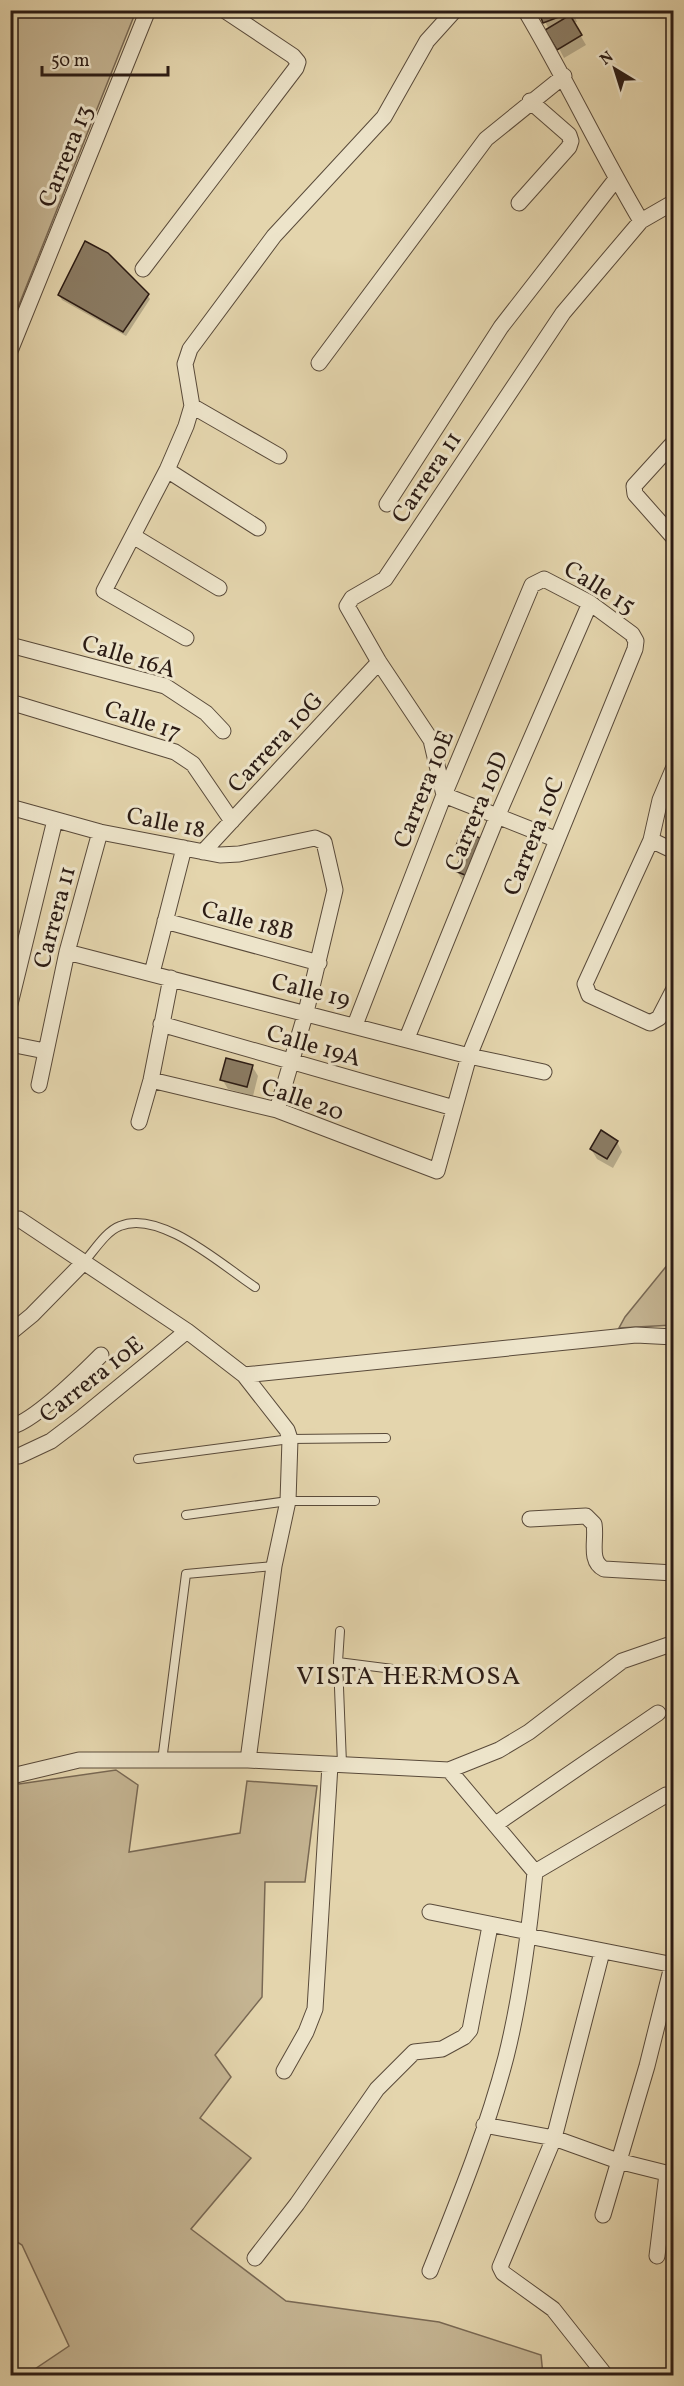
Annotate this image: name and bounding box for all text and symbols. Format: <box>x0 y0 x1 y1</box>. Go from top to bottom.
scale bar <box>42 39 168 77</box>
north arrow <box>585 39 645 99</box>
text: N <box>596 46 619 71</box>
text: 50 m <box>51 49 90 74</box>
street label: Carrera 13 <box>31 101 103 213</box>
street label: Carrera 11 <box>384 425 471 531</box>
street label: Calle 15 <box>556 553 641 624</box>
street label: Calle 16A <box>77 628 180 688</box>
street label: Carrera 10G <box>221 685 332 801</box>
street label: Calle 17 <box>99 693 185 751</box>
street label: Carrera 10E <box>386 726 464 854</box>
street label: Carrera 10D <box>437 747 518 877</box>
street label: Carrera 10C <box>496 772 574 901</box>
street label: Calle 18 <box>123 800 208 848</box>
street label: Carrera 11 <box>26 863 86 972</box>
street label: Calle 18B <box>197 893 298 951</box>
street label: Calle 19 <box>268 966 353 1018</box>
street label: Calle 19A <box>262 1017 365 1077</box>
street label: Calle 20 <box>257 1071 348 1131</box>
street label: Carrera 10E <box>33 1329 152 1432</box>
district label: VISTA HERMOSA <box>296 1659 522 1695</box>

